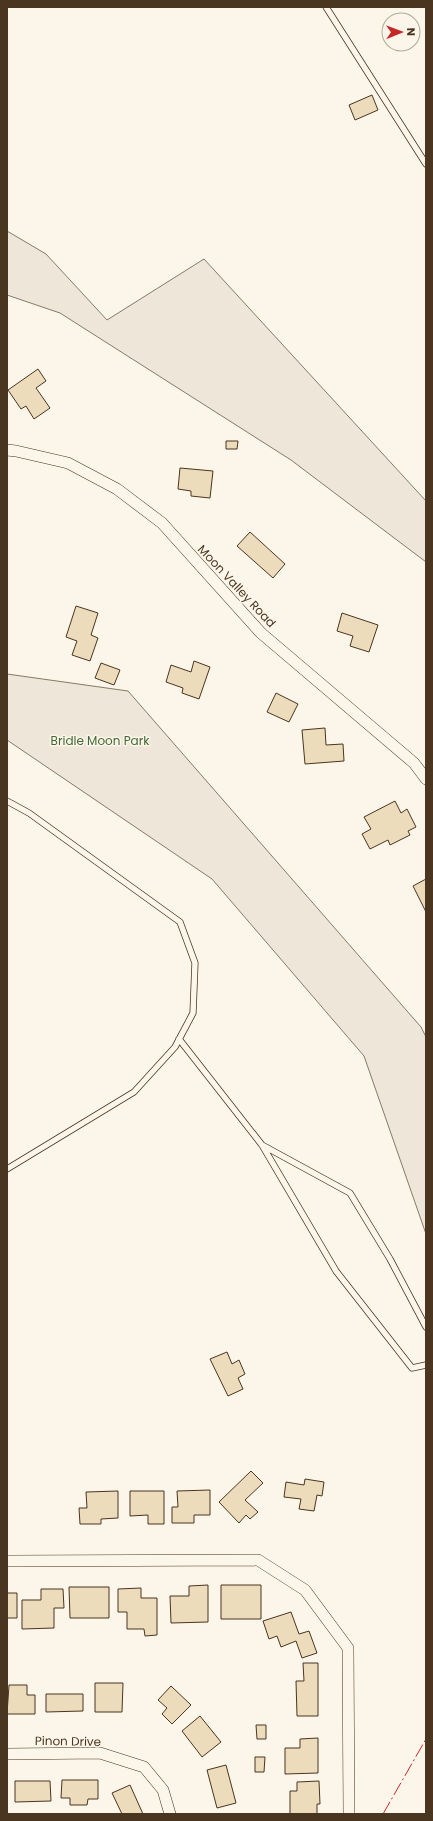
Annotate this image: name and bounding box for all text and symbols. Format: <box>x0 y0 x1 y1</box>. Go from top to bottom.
north arrow <box>381 12 421 52</box>
text: N <box>403 28 419 36</box>
street label: Moon Valley Road <box>194 541 280 631</box>
park label: Bridle Moon Park <box>51 732 150 749</box>
street label: Pinon Drive <box>35 1732 101 1750</box>

